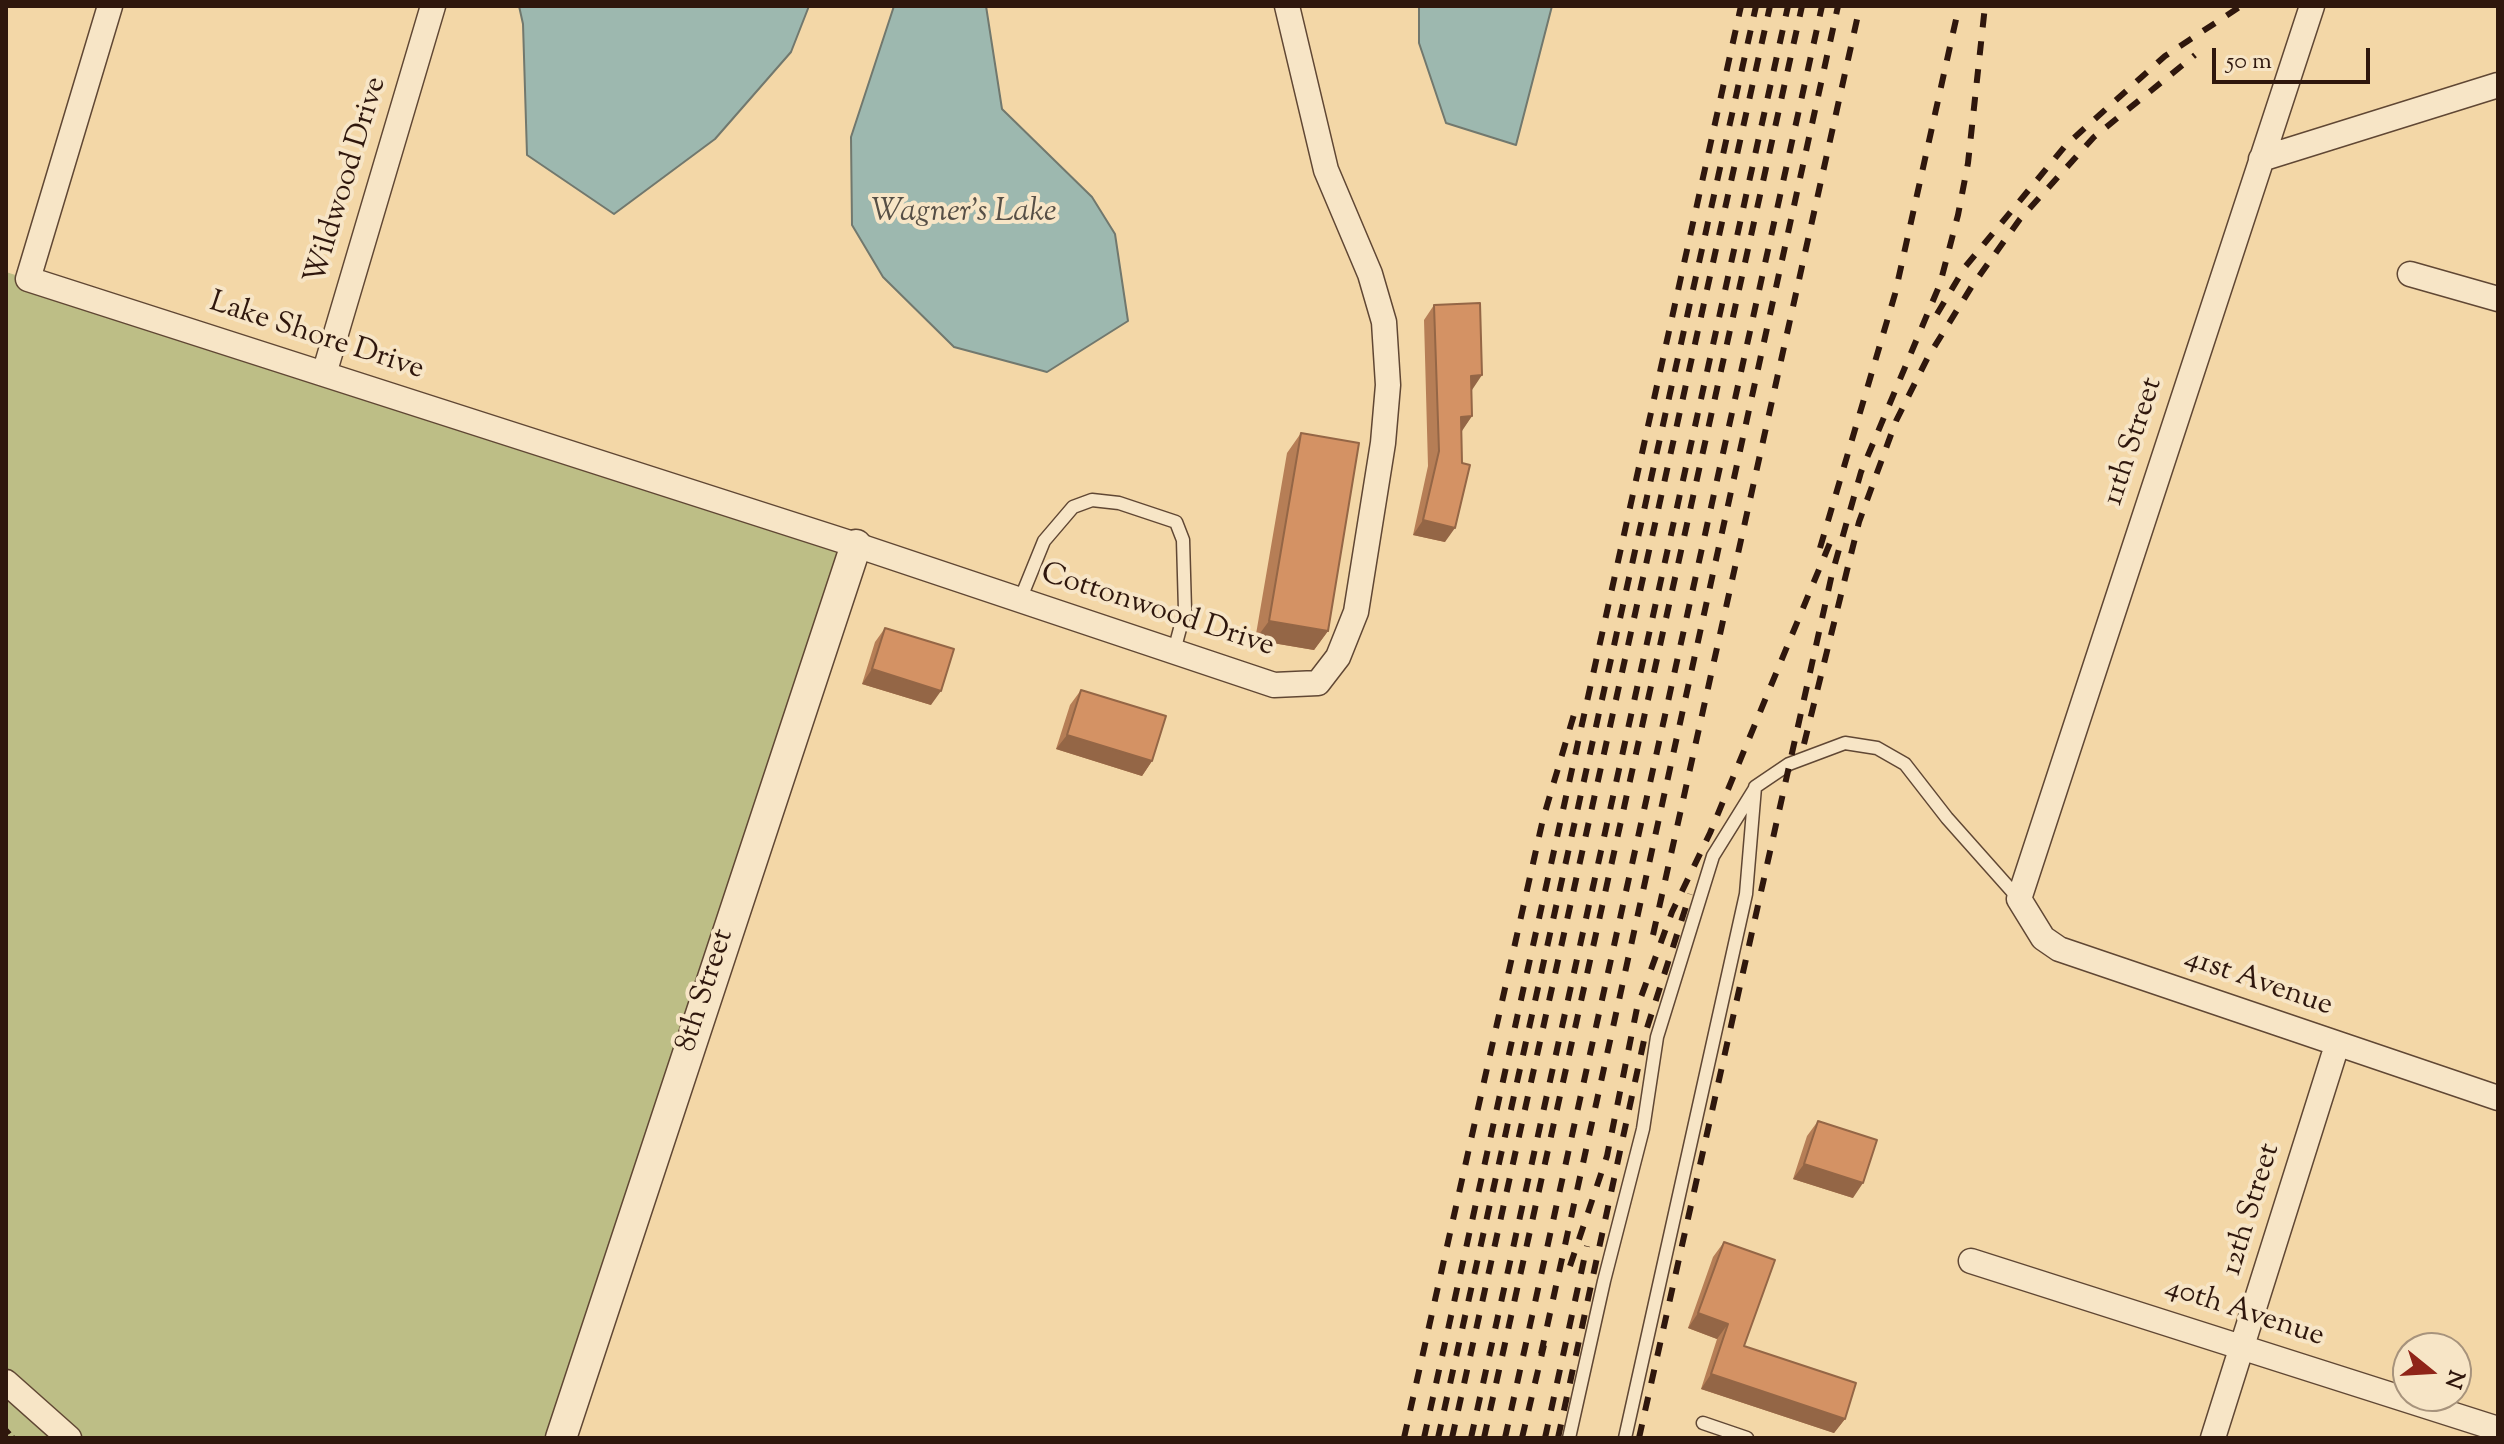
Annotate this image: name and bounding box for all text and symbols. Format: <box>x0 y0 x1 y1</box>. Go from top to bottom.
scale bar <box>2216 32 2374 82</box>
text: 50 m <box>2226 45 2272 79</box>
street label: Wildwood Drive <box>299 73 397 289</box>
water label: Wagner's Lake <box>871 196 1057 234</box>
street label: Lake Shore Drive <box>204 286 428 390</box>
street label: 11th Street <box>2097 374 2173 510</box>
street label: Cottonwood Drive <box>1036 557 1278 667</box>
street label: 8th Street <box>670 925 744 1057</box>
street label: 41st Avenue <box>2179 942 2337 1026</box>
street label: 12th Street <box>2216 1140 2290 1280</box>
street label: 40th Avenue <box>2160 1271 2328 1357</box>
north arrow <box>2392 1332 2472 1412</box>
text: N <box>2435 1366 2471 1392</box>

